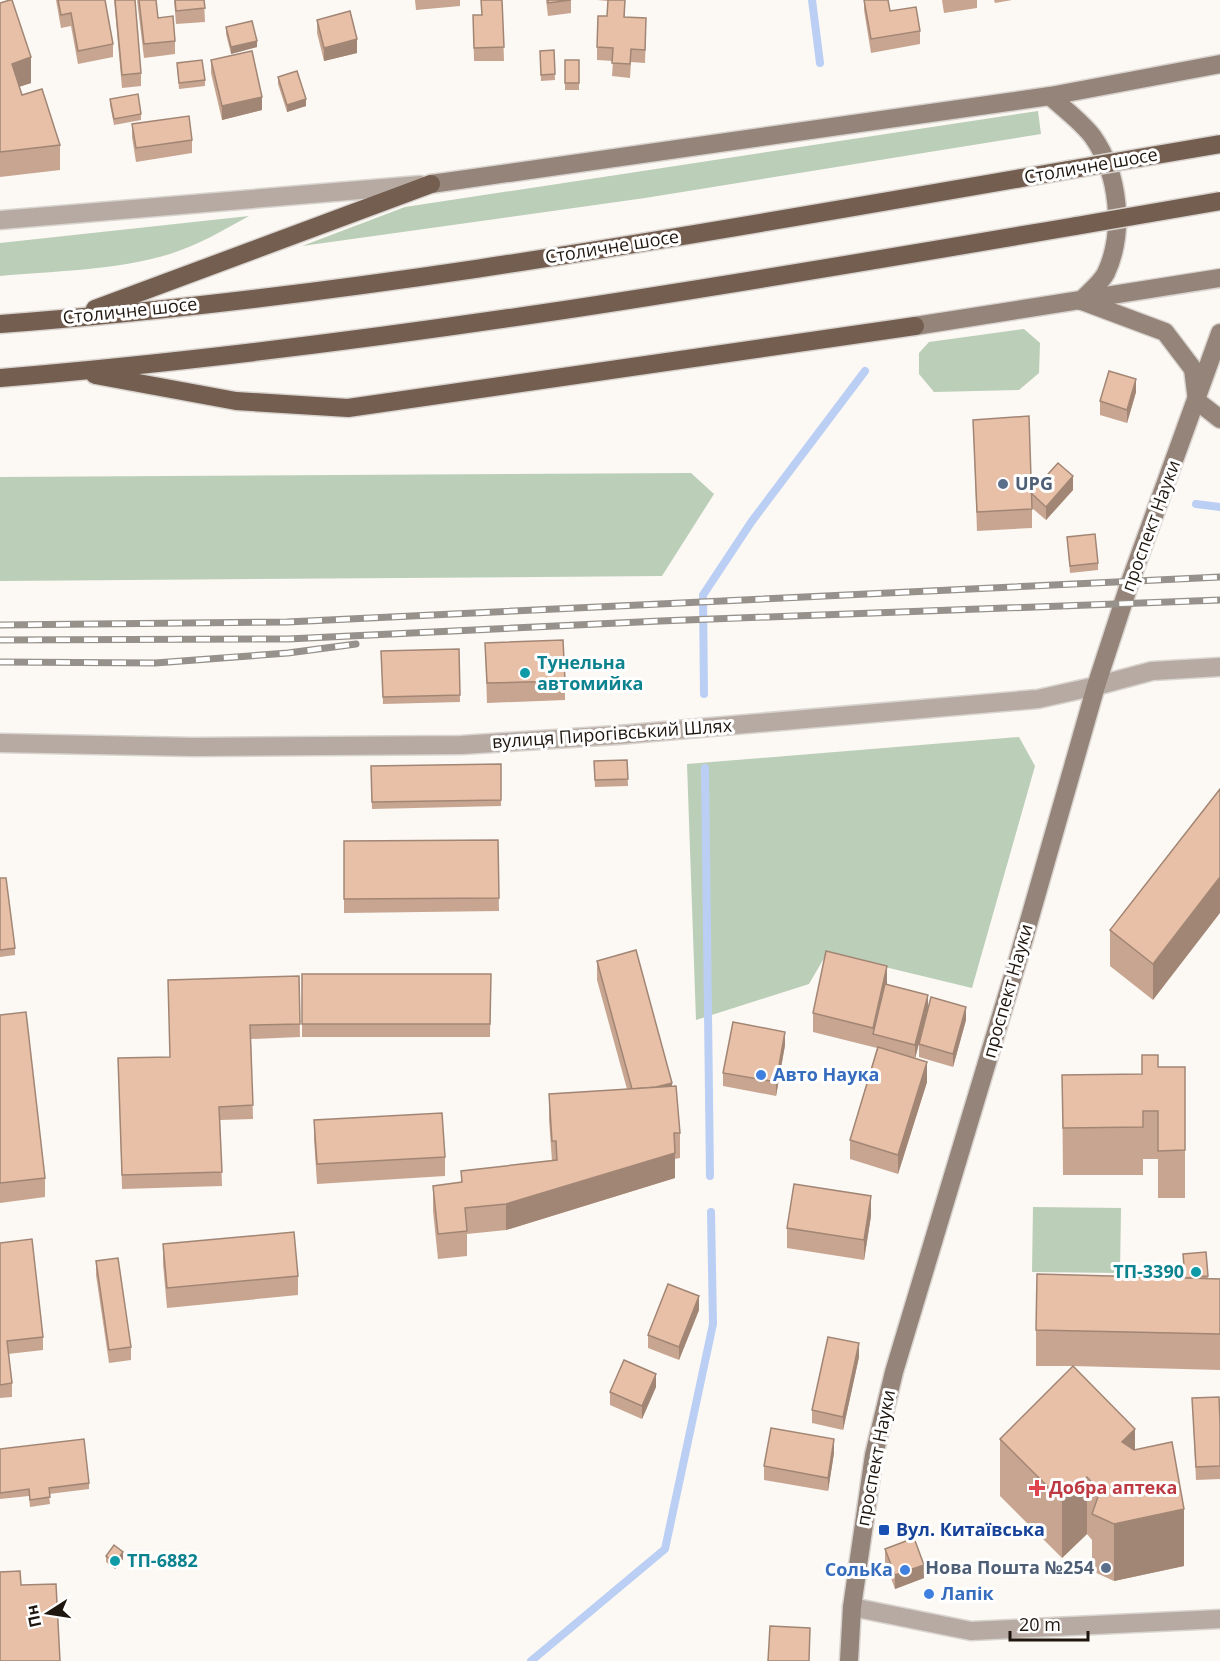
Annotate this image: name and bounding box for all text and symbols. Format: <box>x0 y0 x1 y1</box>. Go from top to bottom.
street label: Столичне шосе <box>1022 141 1159 189</box>
street label: Столичне шосе <box>543 224 680 268</box>
street label: Столичне шосе <box>61 291 198 329</box>
street label: проспект Науки <box>1115 457 1185 595</box>
place label: UPG <box>1015 471 1053 495</box>
marker: UPG <box>996 477 1010 491</box>
place label: Тунельна автомийка <box>537 650 643 695</box>
marker: Тунельна автомийка <box>518 666 532 680</box>
street label: вулиця Пирогівський Шлях <box>491 713 733 753</box>
street label: проспект Науки <box>976 921 1038 1061</box>
place label: Авто Наука <box>773 1062 879 1086</box>
marker: Авто Наука <box>754 1068 768 1082</box>
place label: ТП-3390 <box>1113 1259 1184 1283</box>
marker: ТП-3390 <box>1189 1265 1203 1279</box>
street label: проспект Науки <box>850 1388 900 1528</box>
place label: Добра аптека <box>1049 1475 1177 1499</box>
marker: Добра аптека <box>1030 1481 1044 1495</box>
place label: Вул. Китаївська <box>896 1517 1045 1541</box>
marker: Вул. Китаївська <box>877 1523 891 1537</box>
place label: ТП-6882 <box>127 1548 198 1572</box>
marker: ТП-6882 <box>108 1554 122 1568</box>
place label: Нова Пошта №254 <box>925 1555 1094 1579</box>
place label: СольКа <box>825 1557 893 1581</box>
marker: Нова Пошта №254 <box>1099 1561 1113 1575</box>
marker: СольКа <box>898 1563 912 1577</box>
place label: Лапік <box>941 1581 995 1605</box>
north arrow <box>18 1583 78 1643</box>
marker: Лапік <box>922 1587 936 1601</box>
text: Пн <box>20 1603 46 1629</box>
scale bar <box>1010 1604 1088 1642</box>
text: 20 m <box>1019 1612 1061 1636</box>

